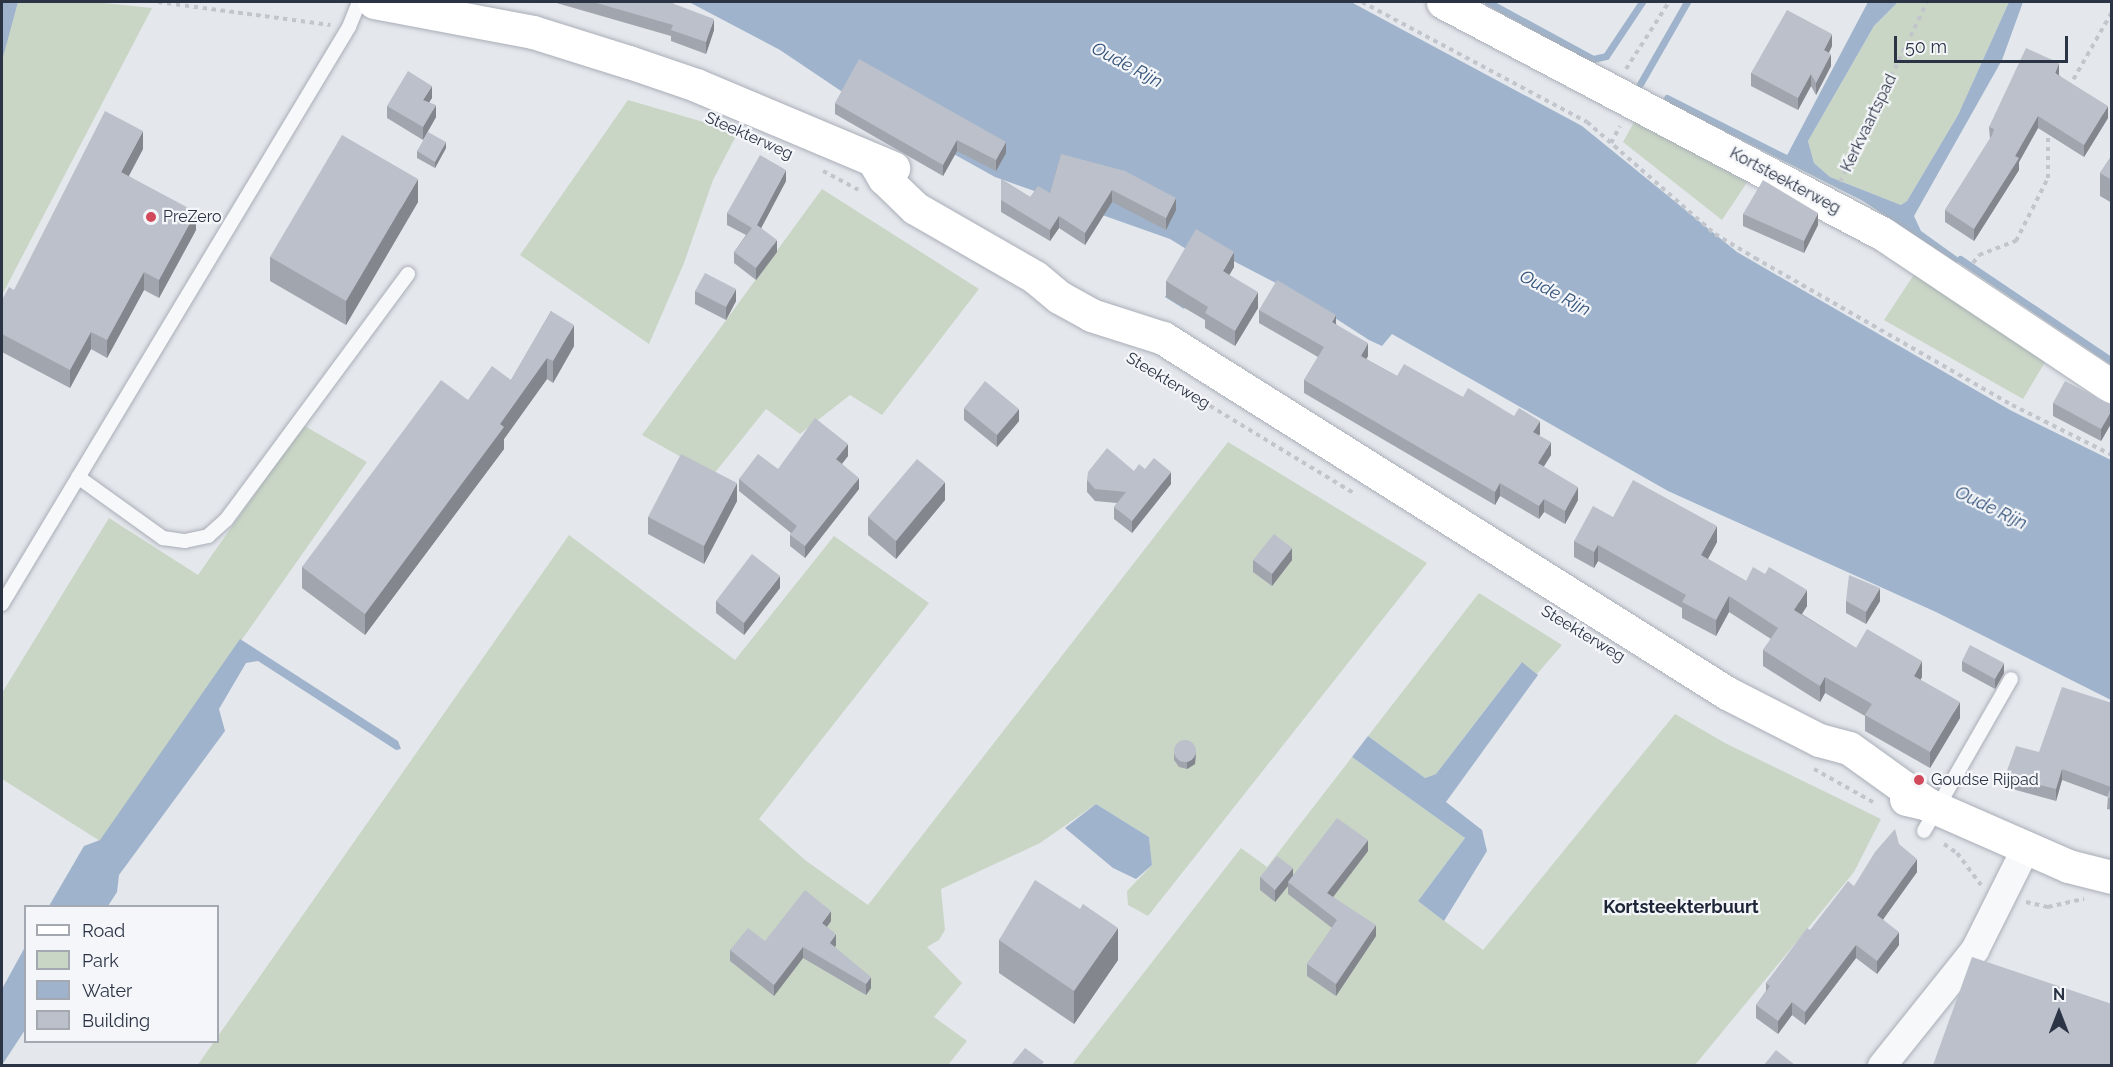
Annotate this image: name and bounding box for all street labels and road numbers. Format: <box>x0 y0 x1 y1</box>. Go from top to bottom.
street label: Kerkvaartspad <box>1837 71 1901 175</box>
street label: Steekterweg <box>702 108 796 164</box>
street label: Kortsteekterweg <box>1726 144 1844 218</box>
street label: Steekterweg <box>1123 348 1213 414</box>
street label: Steekterweg <box>1538 601 1628 667</box>

